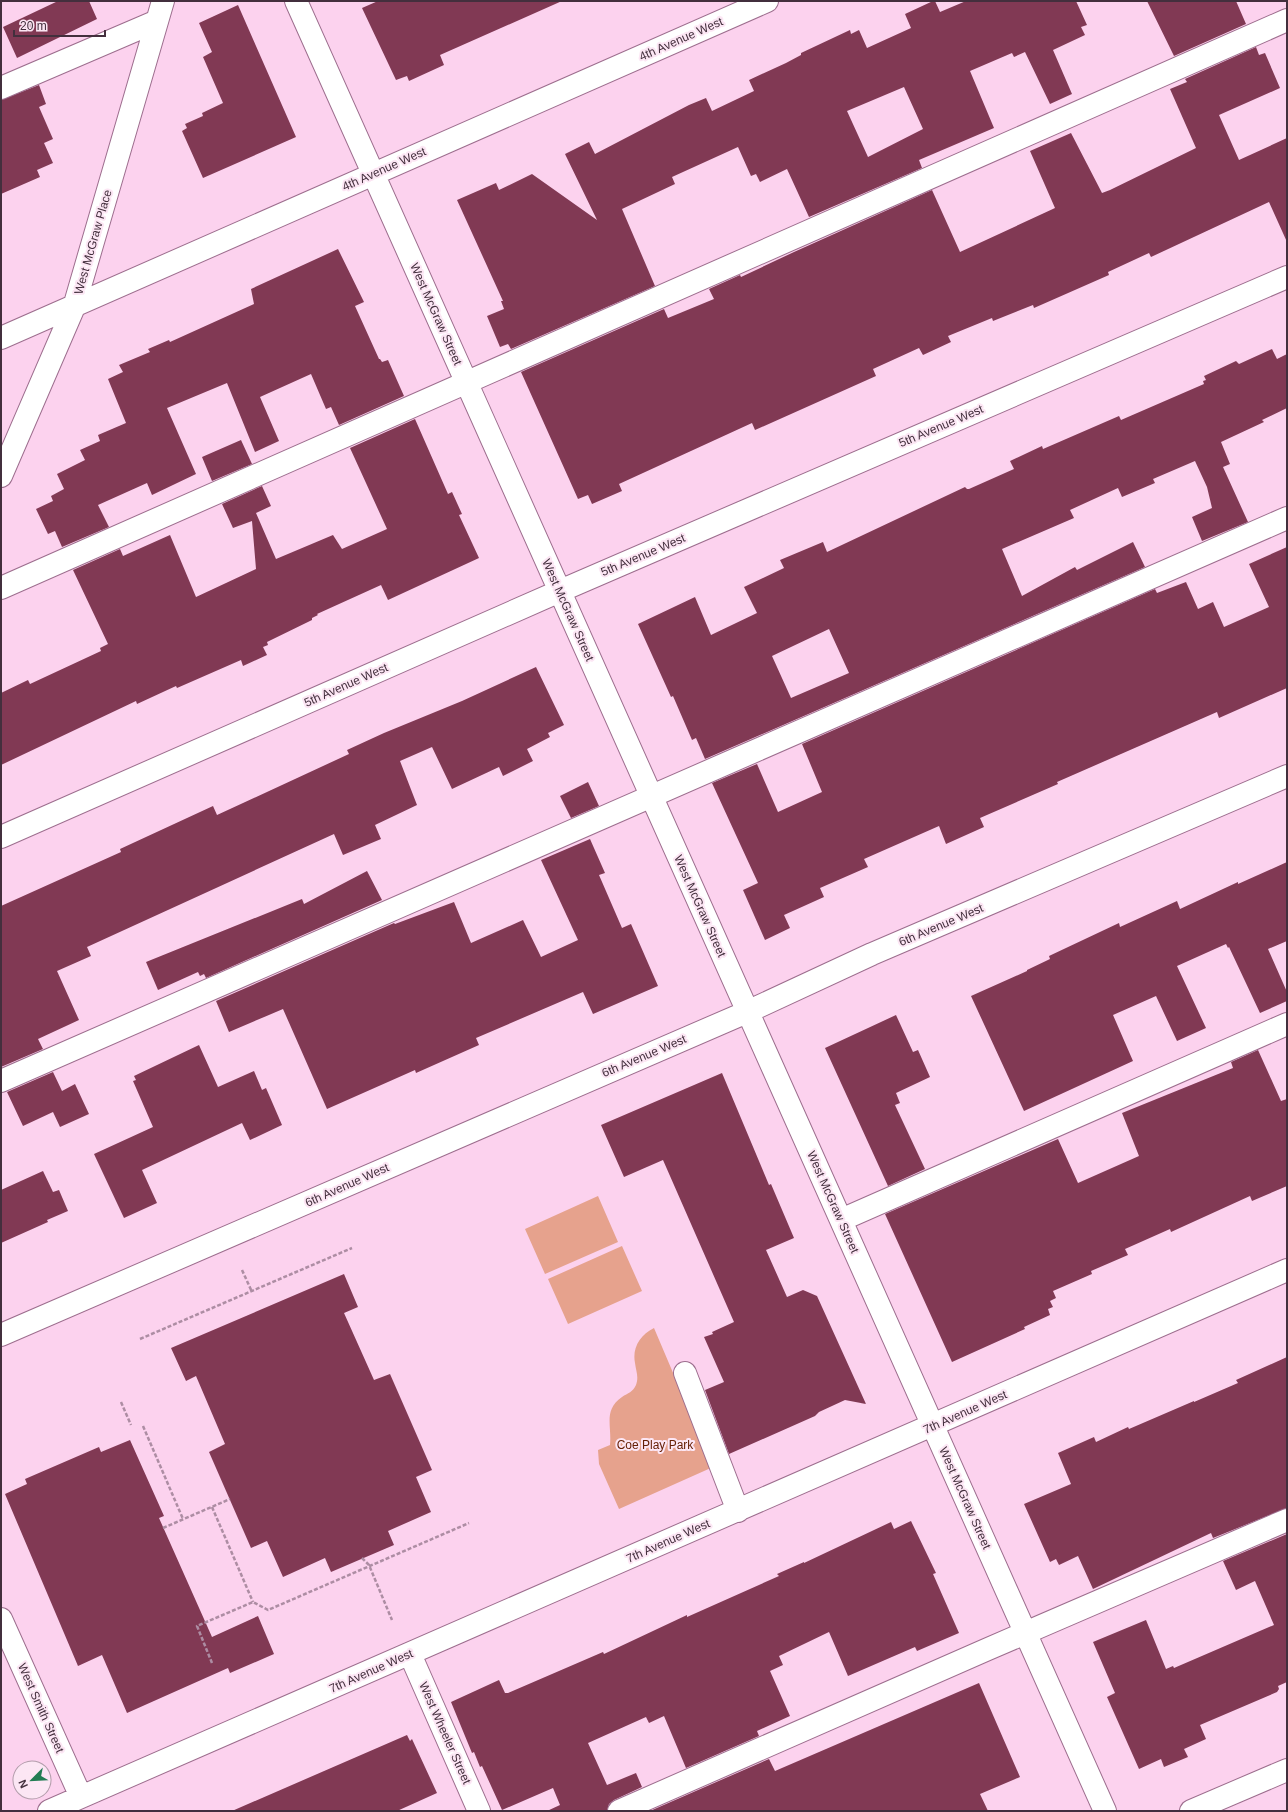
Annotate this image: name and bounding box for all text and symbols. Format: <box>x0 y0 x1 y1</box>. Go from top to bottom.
scale bar <box>14 12 105 38</box>
street label: 4th Avenue West <box>637 14 726 64</box>
text: 20 m <box>20 19 47 33</box>
street label: 4th Avenue West <box>340 144 429 194</box>
street label: West McGraw Place <box>71 188 115 296</box>
street label: West McGraw Street <box>407 261 465 368</box>
street label: 5th Avenue West <box>897 402 986 450</box>
street label: 5th Avenue West <box>599 531 688 579</box>
street label: West McGraw Street <box>539 557 597 664</box>
street label: 5th Avenue West <box>302 660 391 710</box>
street label: West McGraw Street <box>671 853 729 960</box>
street label: 6th Avenue West <box>897 901 986 949</box>
street label: 6th Avenue West <box>600 1032 689 1080</box>
street label: West McGraw Street <box>804 1149 862 1256</box>
street label: 6th Avenue West <box>303 1160 392 1210</box>
street label: 7th Avenue West <box>921 1387 1010 1437</box>
park label: Coe Play Park <box>617 1438 694 1452</box>
street label: West McGraw Street <box>936 1445 994 1552</box>
street label: 7th Avenue West <box>624 1516 713 1566</box>
street label: 7th Avenue West <box>327 1646 416 1696</box>
street label: West Smith Street <box>15 1661 67 1756</box>
street label: West Wheeler Street <box>416 1680 474 1787</box>
north arrow <box>12 1760 52 1800</box>
text: N <box>16 1778 30 1790</box>

